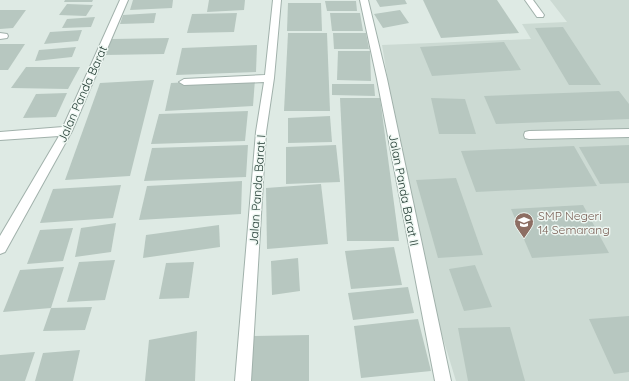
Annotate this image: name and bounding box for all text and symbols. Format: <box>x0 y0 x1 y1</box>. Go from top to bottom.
street label: Jalan Panda Barat <box>54 43 110 145</box>
street label: Jalan Panda Barat II <box>386 133 422 247</box>
street label: Jalan Panda Barat I <box>246 134 268 246</box>
place label: SMP Negeri 14 Semarang <box>538 208 610 237</box>
school or university icon: SMP Negeri 14 Semarang <box>513 211 535 239</box>

